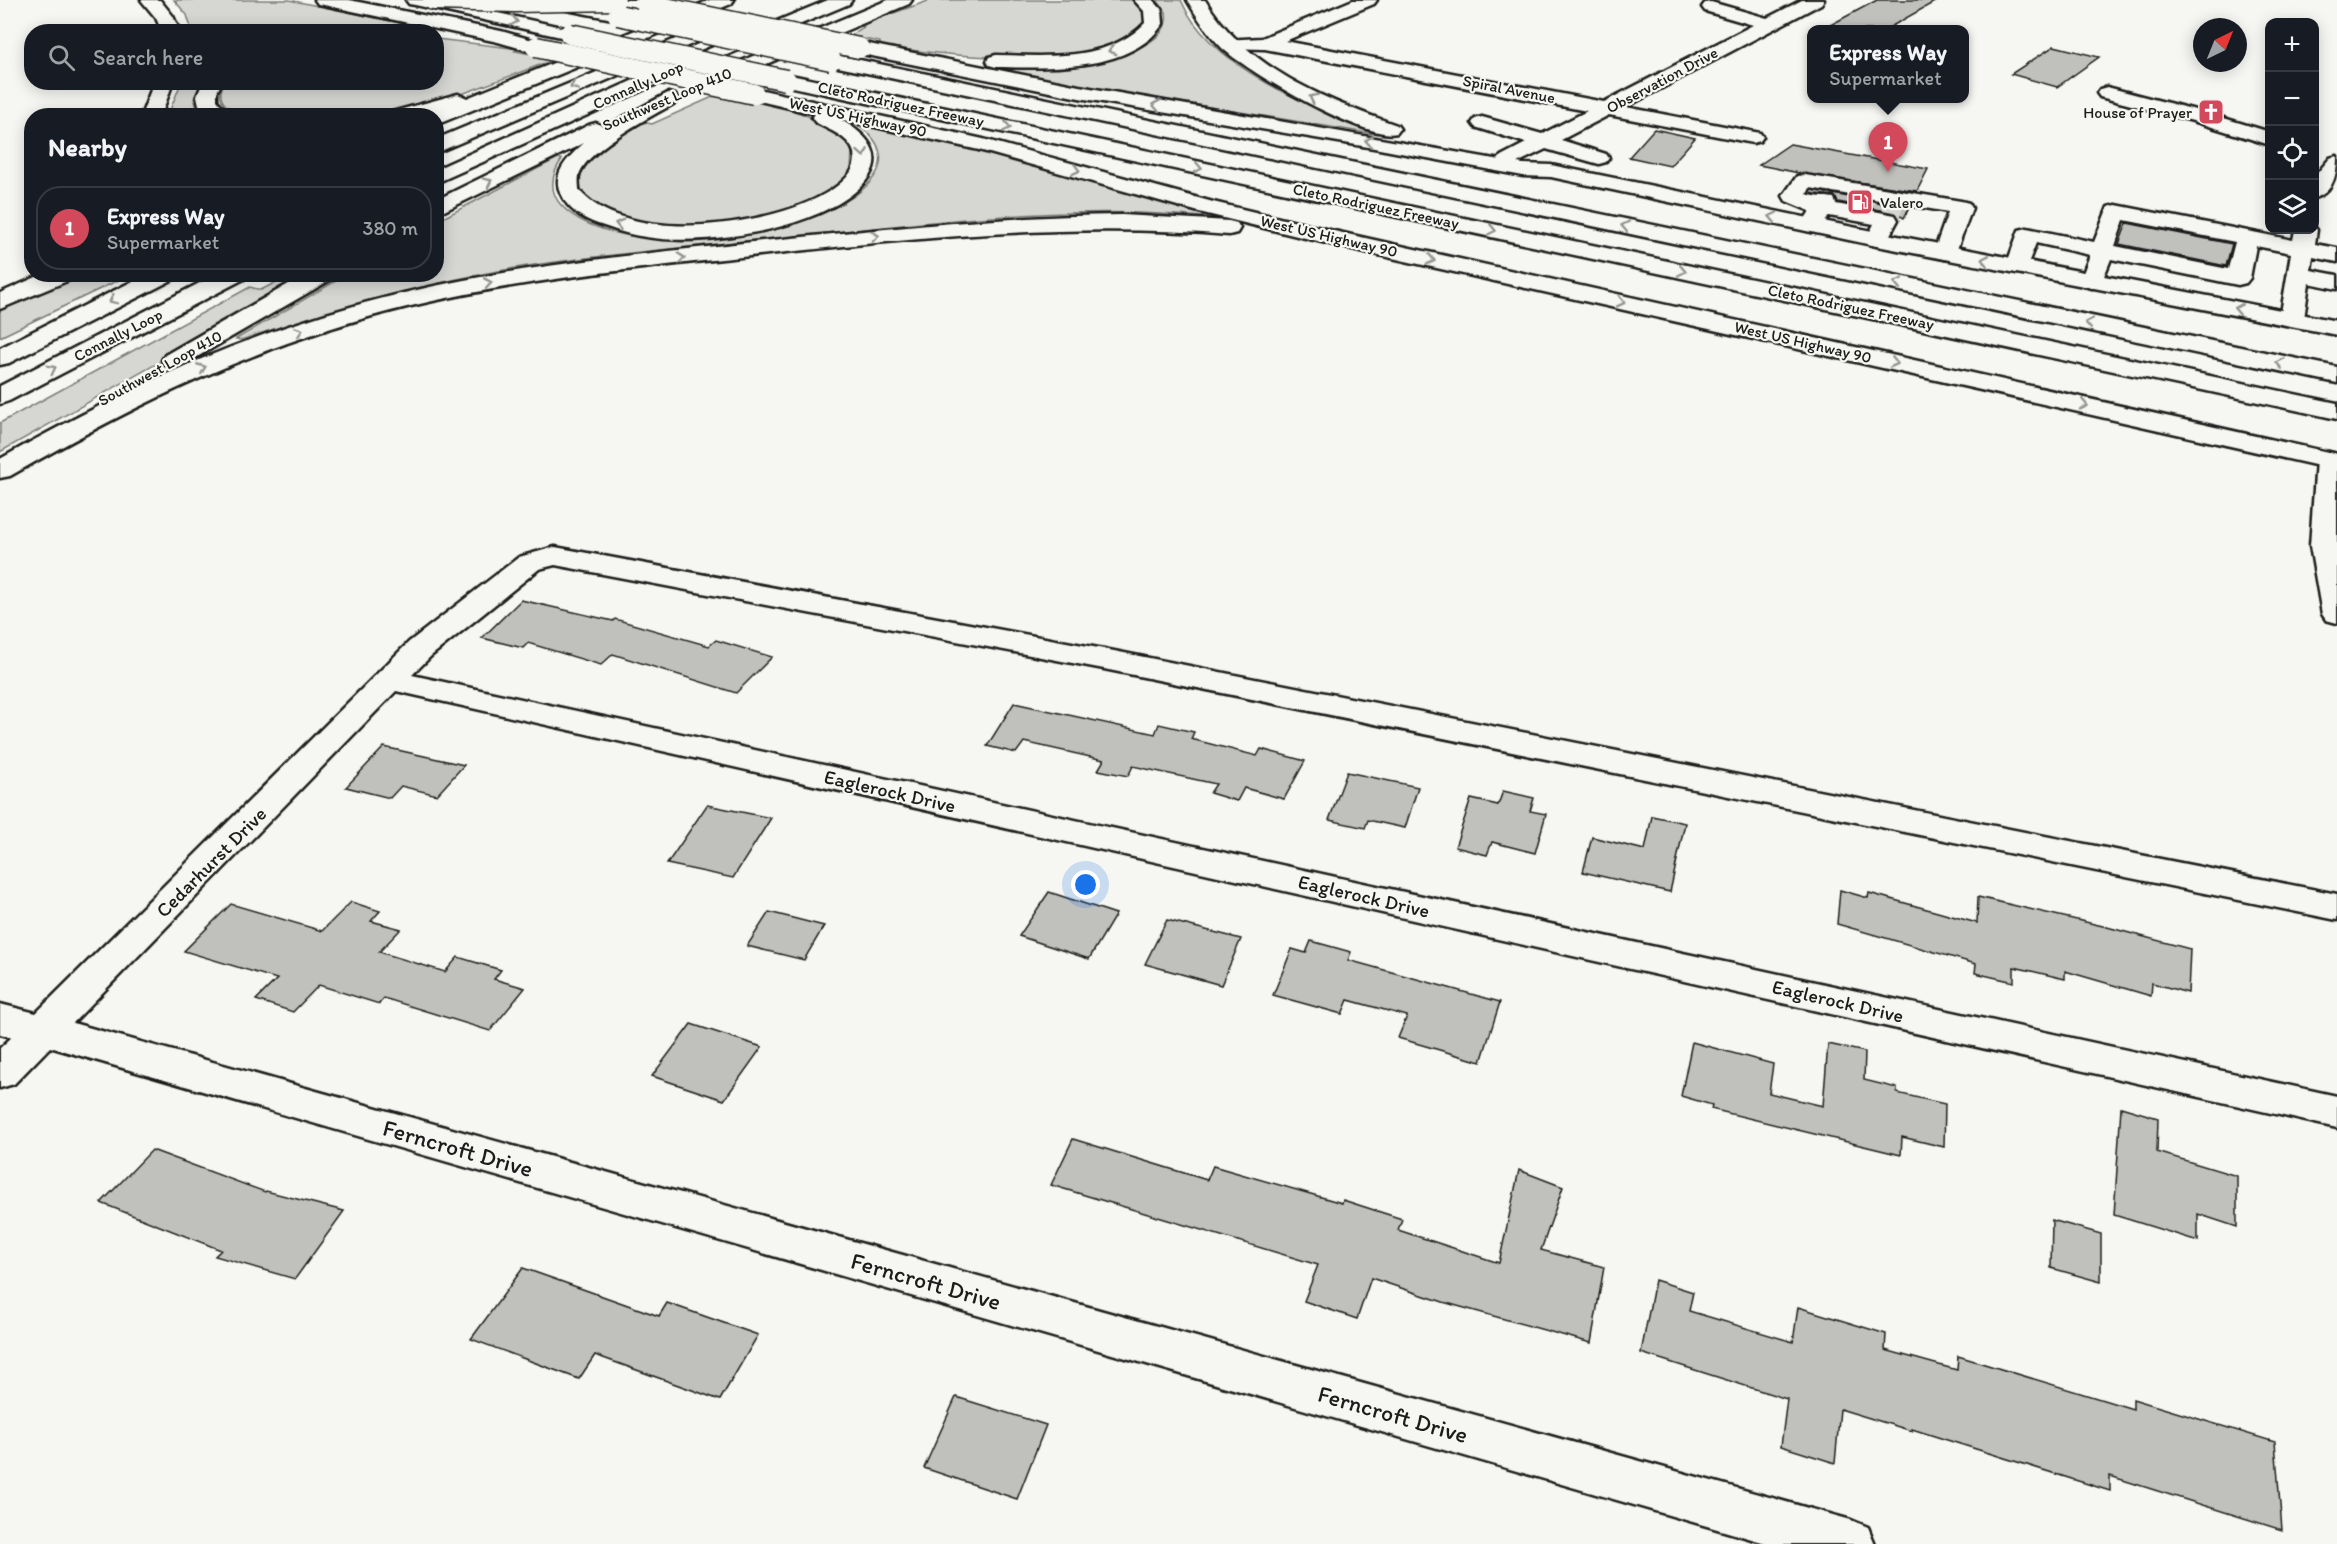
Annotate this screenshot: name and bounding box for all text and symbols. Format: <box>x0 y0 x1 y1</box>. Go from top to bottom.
one-way arrow <box>508 14 518 27</box>
north arrow <box>2193 18 2247 72</box>
map controls <box>2265 18 2319 234</box>
button: + <box>2265 18 2319 72</box>
search box <box>24 24 444 90</box>
popup <box>1807 25 1969 103</box>
text: Express Way <box>1829 39 1947 66</box>
icon: search <box>45 41 78 74</box>
one-way arrow <box>1107 43 1118 55</box>
street label: Observation Drive <box>1603 43 1721 117</box>
text: Search here <box>93 44 203 71</box>
street label: Connally Loop <box>590 57 686 113</box>
street label: Southwest Loop 410 <box>599 63 735 135</box>
text: Supermarket <box>1829 66 1942 90</box>
street label: Spiral Avenue <box>1461 71 1557 107</box>
button: − <box>2265 72 2319 126</box>
street label: Cleto Rodriguez Freeway <box>816 77 986 131</box>
one-way arrow <box>569 79 580 91</box>
street label: West US Highway 90 <box>787 93 929 141</box>
one-way arrow <box>1309 94 1320 106</box>
church icon: House of Prayer <box>2196 97 2226 127</box>
one-way arrow <box>1152 99 1162 112</box>
place label: House of Prayer <box>2083 103 2192 122</box>
one-way arrow <box>1002 120 1012 133</box>
pin: 1 <box>1868 122 1908 172</box>
button: locate <box>2265 126 2319 180</box>
text: Nearby <box>48 131 127 163</box>
one-way arrow <box>1365 135 1375 148</box>
one-way arrow <box>856 148 868 158</box>
one-way arrow <box>1193 161 1203 174</box>
one-way arrow <box>1070 163 1081 175</box>
one-way arrow <box>482 178 493 189</box>
street label: Cleto Rodriguez Freeway <box>1291 179 1461 233</box>
button: layers <box>2265 180 2319 234</box>
fuel station icon: Valero <box>1845 187 1875 217</box>
place label: Valero <box>1880 193 1923 212</box>
text: Express Way <box>107 203 224 230</box>
street label: West US Highway 90 <box>1258 211 1400 261</box>
one-way arrow <box>1769 211 1779 224</box>
text: 1 <box>65 216 74 240</box>
text: 380 m <box>363 216 418 240</box>
one-way arrow <box>614 219 625 231</box>
one-way arrow <box>1620 220 1630 233</box>
one-way arrow <box>1486 223 1496 236</box>
text: Supermarket <box>107 230 219 254</box>
one-way arrow <box>870 231 879 243</box>
one-way arrow <box>676 252 685 265</box>
one-way arrow <box>1426 252 1436 265</box>
one-way arrow <box>1980 254 1990 267</box>
one-way arrow <box>1677 264 1687 277</box>
one-way arrow <box>482 277 492 290</box>
one-way arrow <box>1893 277 1903 290</box>
street label: Cleto Rodriguez Freeway <box>1766 280 1936 334</box>
one-way arrow <box>109 293 120 305</box>
one-way arrow <box>1616 294 1626 307</box>
one-way arrow <box>2234 303 2244 316</box>
street label: Connally Loop <box>70 305 166 365</box>
street label: West US Highway 90 <box>1732 317 1874 367</box>
one-way arrow <box>2084 317 2094 330</box>
street label: Southwest Loop 410 <box>95 326 225 410</box>
one-way arrow <box>293 326 304 339</box>
one-way arrow <box>1888 355 1898 368</box>
one-way arrow <box>2275 357 2285 370</box>
one-way arrow <box>195 363 206 375</box>
one-way arrow <box>45 365 56 376</box>
one-way arrow <box>2079 398 2089 411</box>
street label: Eaglerock Drive <box>822 764 958 818</box>
street label: Cedarhurst Drive <box>151 802 271 922</box>
street label: Eaglerock Drive <box>1296 869 1432 923</box>
your location <box>1071 870 1100 899</box>
street label: Eaglerock Drive <box>1770 974 1906 1028</box>
street label: Ferncroft Drive <box>380 1113 536 1183</box>
street label: Ferncroft Drive <box>848 1246 1004 1316</box>
street label: Ferncroft Drive <box>1315 1379 1471 1449</box>

